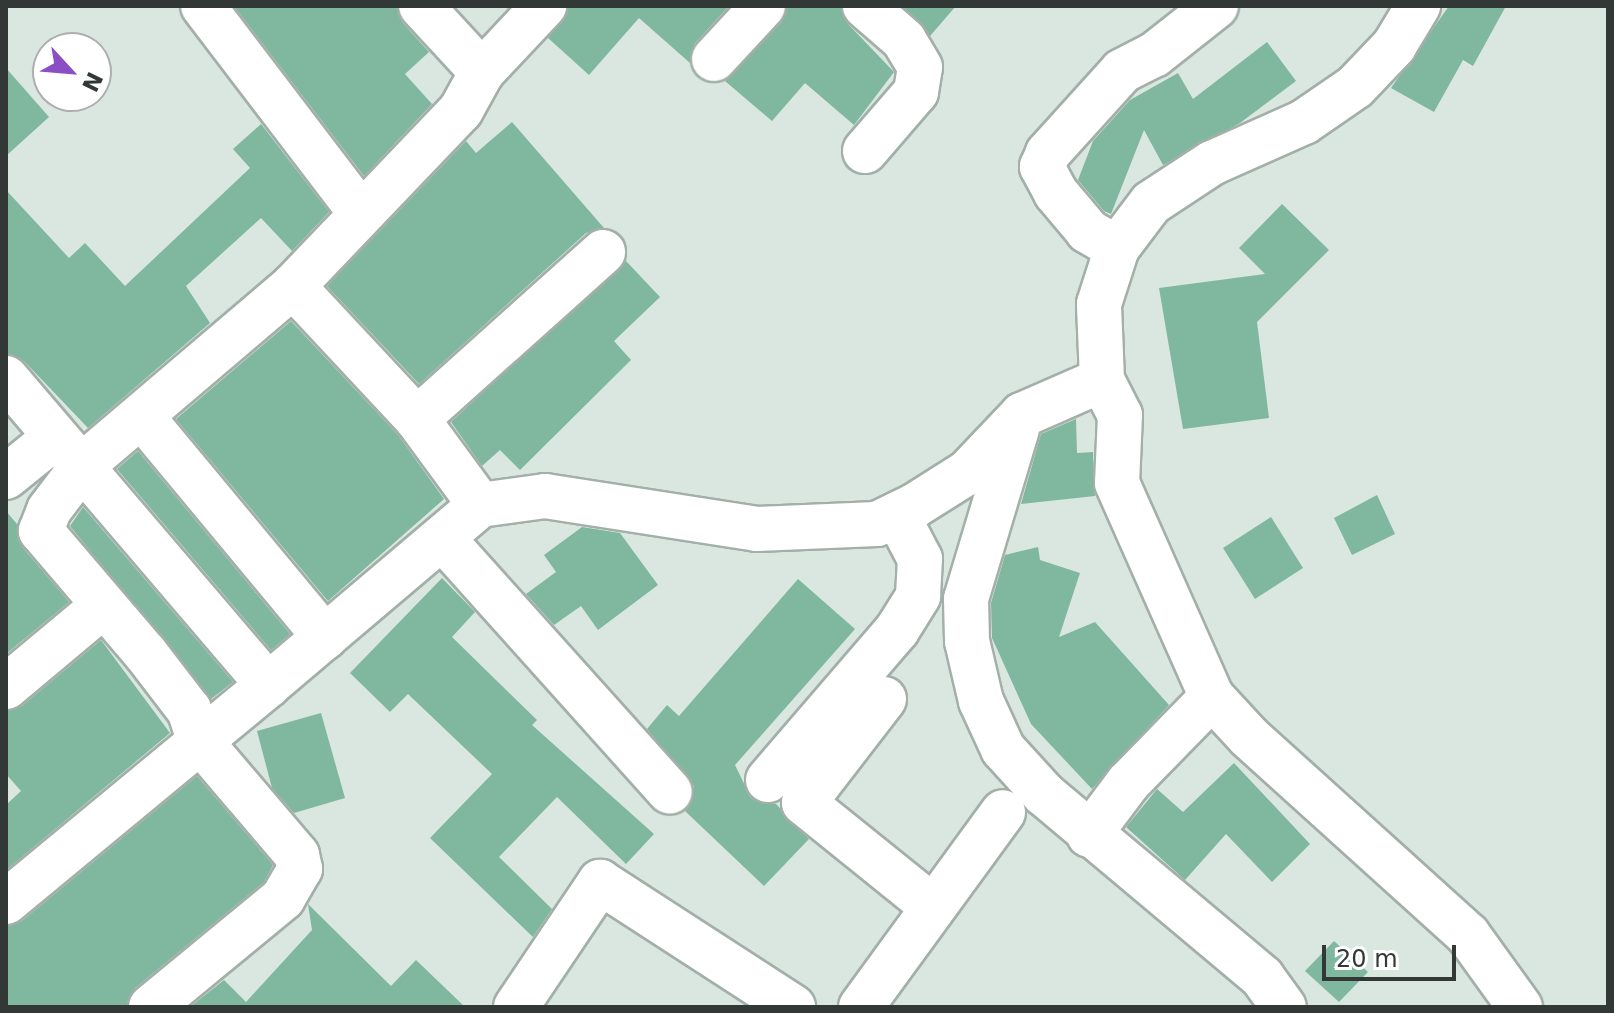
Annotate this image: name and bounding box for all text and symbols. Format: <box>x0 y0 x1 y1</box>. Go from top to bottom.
north arrow <box>32 32 112 112</box>
text: N <box>77 68 107 96</box>
scale bar <box>1326 929 1460 979</box>
text: 20 m <box>1336 945 1398 973</box>

